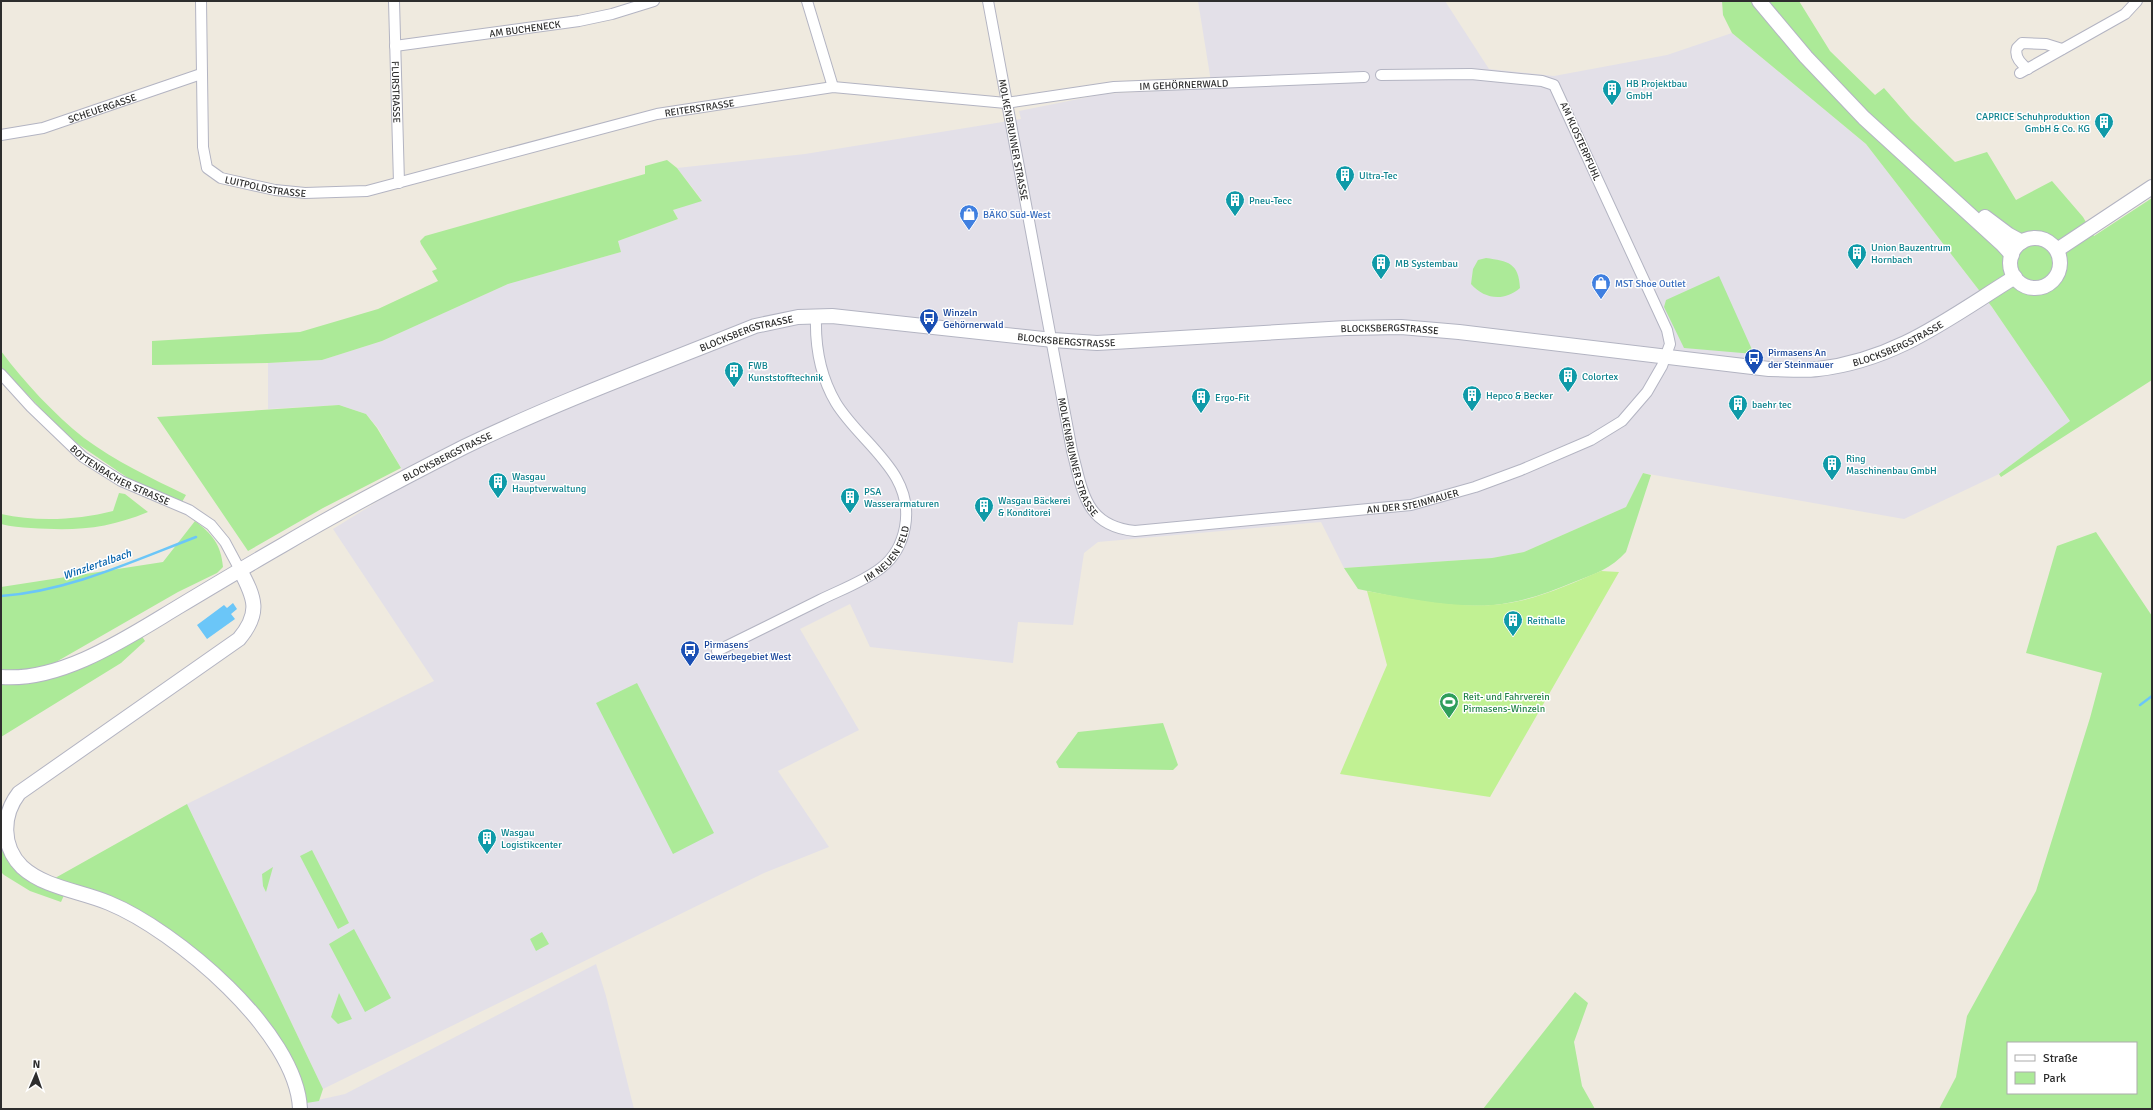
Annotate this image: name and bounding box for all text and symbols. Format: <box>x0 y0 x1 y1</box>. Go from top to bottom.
street label: AM BUCHENECK <box>488 19 561 40</box>
street label: FLURSTRASSE <box>389 61 402 123</box>
street label: IM GEHÖRNERWALD <box>1139 77 1229 93</box>
street label: MOLKENBRUNNER STRASSE <box>996 78 1030 202</box>
building icon: HB Projektbau GmbH <box>1601 78 1623 106</box>
place label: HB Projektbau GmbH <box>1626 78 1687 102</box>
street label: SCHEUERGASSE <box>67 91 139 126</box>
street label: REITERSTRASSE <box>664 97 736 120</box>
street label: AM KLOSTERPFUHL <box>1557 100 1603 183</box>
place label: CAPRICE Schuhproduktion GmbH & Co. KG <box>1976 111 2090 135</box>
building icon: CAPRICE Schuhproduktion GmbH & Co. KG <box>2093 111 2115 139</box>
building icon: Ultra-Tec <box>1334 164 1356 192</box>
place label: Ultra-Tec <box>1359 170 1398 182</box>
street label: LUITPOLDSTRASSE <box>224 174 307 200</box>
building icon: Pneu-Tecc <box>1224 189 1246 217</box>
place label: Pneu-Tecc <box>1249 195 1292 207</box>
shop icon: BÄKO Süd-West <box>958 203 980 231</box>
place label: BÄKO Süd-West <box>983 209 1051 221</box>
building icon: Union Bauzentrum Hornbach <box>1846 242 1868 270</box>
place label: Union Bauzentrum Hornbach <box>1871 242 1951 266</box>
building icon: MB Systembau <box>1370 252 1392 280</box>
place label: MB Systembau <box>1395 258 1458 270</box>
shop icon: MST Shoe Outlet <box>1590 272 1612 300</box>
place label: MST Shoe Outlet <box>1615 278 1686 290</box>
bus stop icon: Winzeln Gehörnerwald <box>918 307 940 335</box>
place label: Winzeln Gehörnerwald <box>943 307 1004 331</box>
street label: BLOCKSBERGSTRASSE <box>698 313 795 354</box>
street label: BLOCKSBERGSTRASSE <box>1851 319 1946 369</box>
street label: BLOCKSBERGSTRASSE <box>1340 322 1440 337</box>
street label: BLOCKSBERGSTRASSE <box>1017 331 1116 350</box>
bus stop icon: Pirmasens An der Steinmauer <box>1743 347 1765 375</box>
place label: Pirmasens An der Steinmauer <box>1768 347 1834 371</box>
building icon: FWB Kunststofftechnik <box>723 360 745 388</box>
place label: FWB Kunststofftechnik <box>748 360 823 384</box>
building icon: Colortex <box>1557 365 1579 393</box>
place label: Colortex <box>1582 371 1619 383</box>
building icon: Hepco & Becker <box>1461 384 1483 412</box>
building icon: Ergo-Fit <box>1190 386 1212 414</box>
place label: Hepco & Becker <box>1486 390 1553 402</box>
place label: Ergo-Fit <box>1215 392 1250 404</box>
building icon: baehr tec <box>1727 393 1749 421</box>
street label: MOLKENBRUNNER STRASSE <box>1055 396 1100 520</box>
place label: baehr tec <box>1752 399 1792 411</box>
street label: BLOCKSBERGSTRASSE <box>401 430 494 485</box>
street label: BOTTENBACHER STRASSE <box>67 443 172 508</box>
building icon: Ring Maschinenbau GmbH <box>1821 453 1843 481</box>
place label: Ring Maschinenbau GmbH <box>1846 453 1937 477</box>
building icon: Wasgau Hauptverwaltung <box>487 471 509 499</box>
place label: Wasgau Hauptverwaltung <box>512 471 586 495</box>
building icon: PSA Wasserarmaturen <box>839 486 861 514</box>
place label: PSA Wasserarmaturen <box>864 486 939 510</box>
street label: AN DER STEINMAUER <box>1366 487 1460 516</box>
building icon: Wasgau Bäckerei & Konditorei <box>973 495 995 523</box>
place label: Wasgau Bäckerei & Konditorei <box>998 495 1070 519</box>
street label: IM NEUEN FELD <box>862 525 912 585</box>
water label: Winzlertalbach <box>61 546 134 582</box>
building icon: Reithalle <box>1502 609 1524 637</box>
place label: Reithalle <box>1527 615 1565 627</box>
bus stop icon: Pirmasens Gewerbegebiet West <box>679 639 701 667</box>
place label: Pirmasens Gewerbegebiet West <box>704 639 792 663</box>
sports icon: Reit- und Fahrverein Pirmasens-Winzeln <box>1438 691 1460 719</box>
place label: Reit- und Fahrverein Pirmasens-Winzeln <box>1463 691 1550 715</box>
building icon: Wasgau Logistikcenter <box>476 827 498 855</box>
place label: Wasgau Logistikcenter <box>501 827 562 851</box>
legend <box>2007 1042 2137 1094</box>
text: Straße <box>2043 1051 2078 1066</box>
north arrow <box>16 1054 56 1094</box>
text: N <box>32 1058 40 1071</box>
text: Park <box>2043 1071 2066 1086</box>

